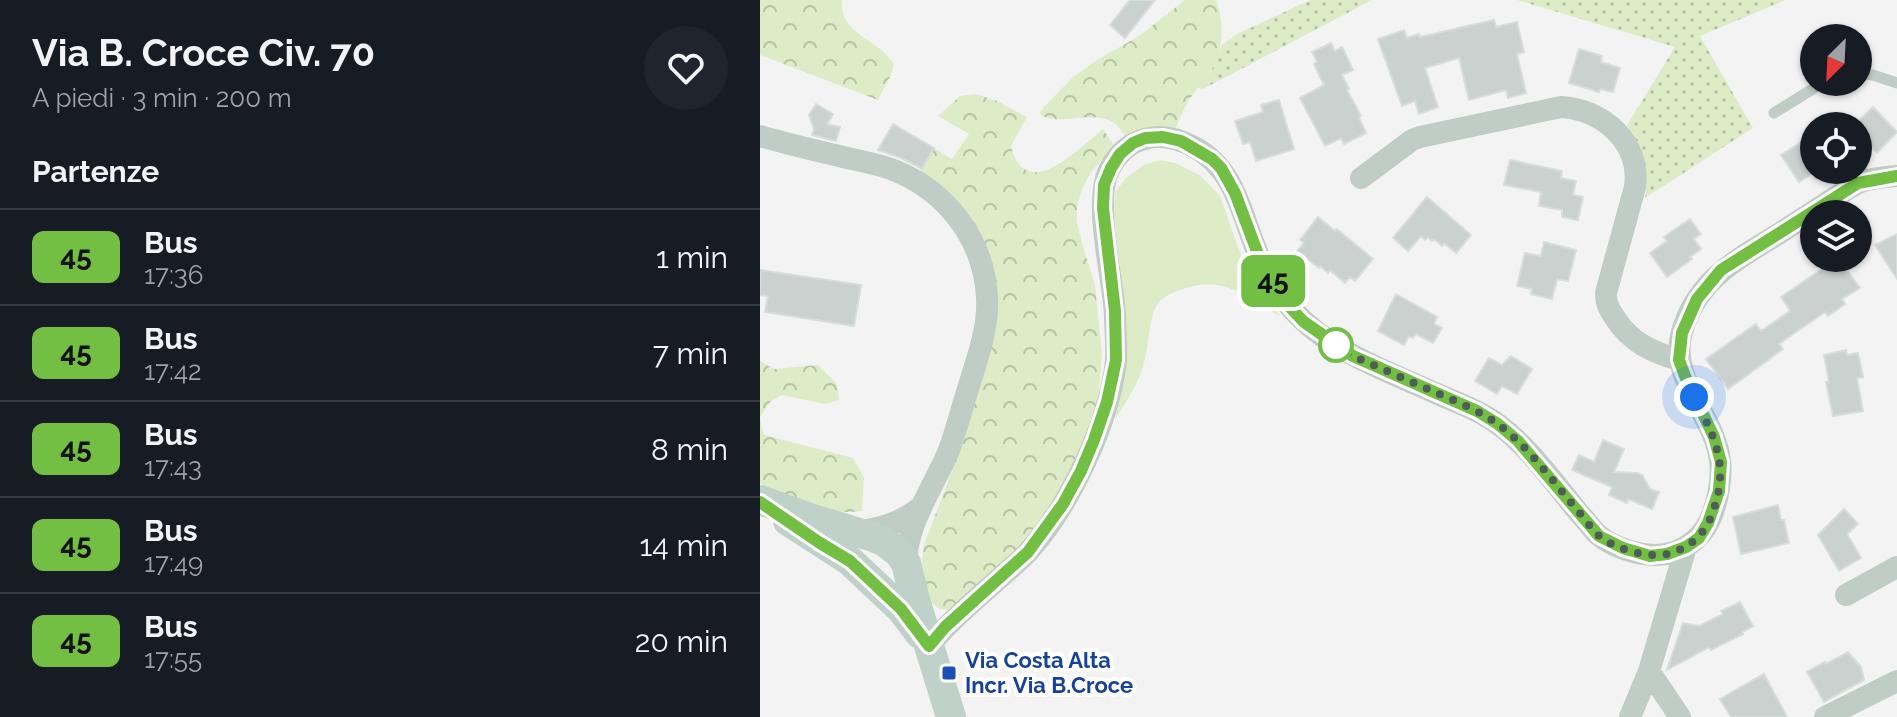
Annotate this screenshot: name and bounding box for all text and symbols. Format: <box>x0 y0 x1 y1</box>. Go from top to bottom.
north arrow <box>1800 24 1872 96</box>
map controls <box>1800 24 1872 272</box>
button: heart <box>644 26 728 110</box>
text: Via B. Croce Civ. 70 <box>32 30 375 75</box>
text: A piedi · 3 min · 200 m <box>32 83 292 113</box>
button: locate <box>1800 112 1872 184</box>
text: Partenze <box>32 154 159 189</box>
button: layers <box>1800 200 1872 272</box>
text: Bus <box>144 225 198 260</box>
text: 45 <box>60 240 92 273</box>
text: 1 min <box>656 240 728 275</box>
line badge: 45 <box>1237 255 1309 307</box>
text: 17:36 <box>144 260 203 290</box>
text: 45 <box>1257 264 1289 297</box>
text: Bus <box>144 321 198 356</box>
unlabelled marker <box>1319 328 1353 362</box>
text: 45 <box>60 336 92 369</box>
text: 7 min <box>653 336 728 371</box>
text: 17:42 <box>144 356 202 386</box>
your location <box>1674 377 1714 417</box>
text: Bus <box>144 417 198 452</box>
text: 45 <box>60 432 92 465</box>
text: 8 min <box>651 432 728 467</box>
text: 17:43 <box>144 452 202 482</box>
text: Bus <box>144 513 198 548</box>
text: 45 <box>60 528 92 561</box>
text: 14 min <box>640 528 728 563</box>
text: 17:49 <box>144 548 203 578</box>
text: Bus <box>144 609 198 644</box>
text: 45 <box>60 624 92 657</box>
text: 20 min <box>635 624 728 659</box>
text: 17:55 <box>144 644 202 674</box>
place label: Via Costa Alta Incr. Via B.Croce <box>965 647 1133 698</box>
marker: Via Costa Alta Incr. Via B.Croce <box>940 664 958 682</box>

